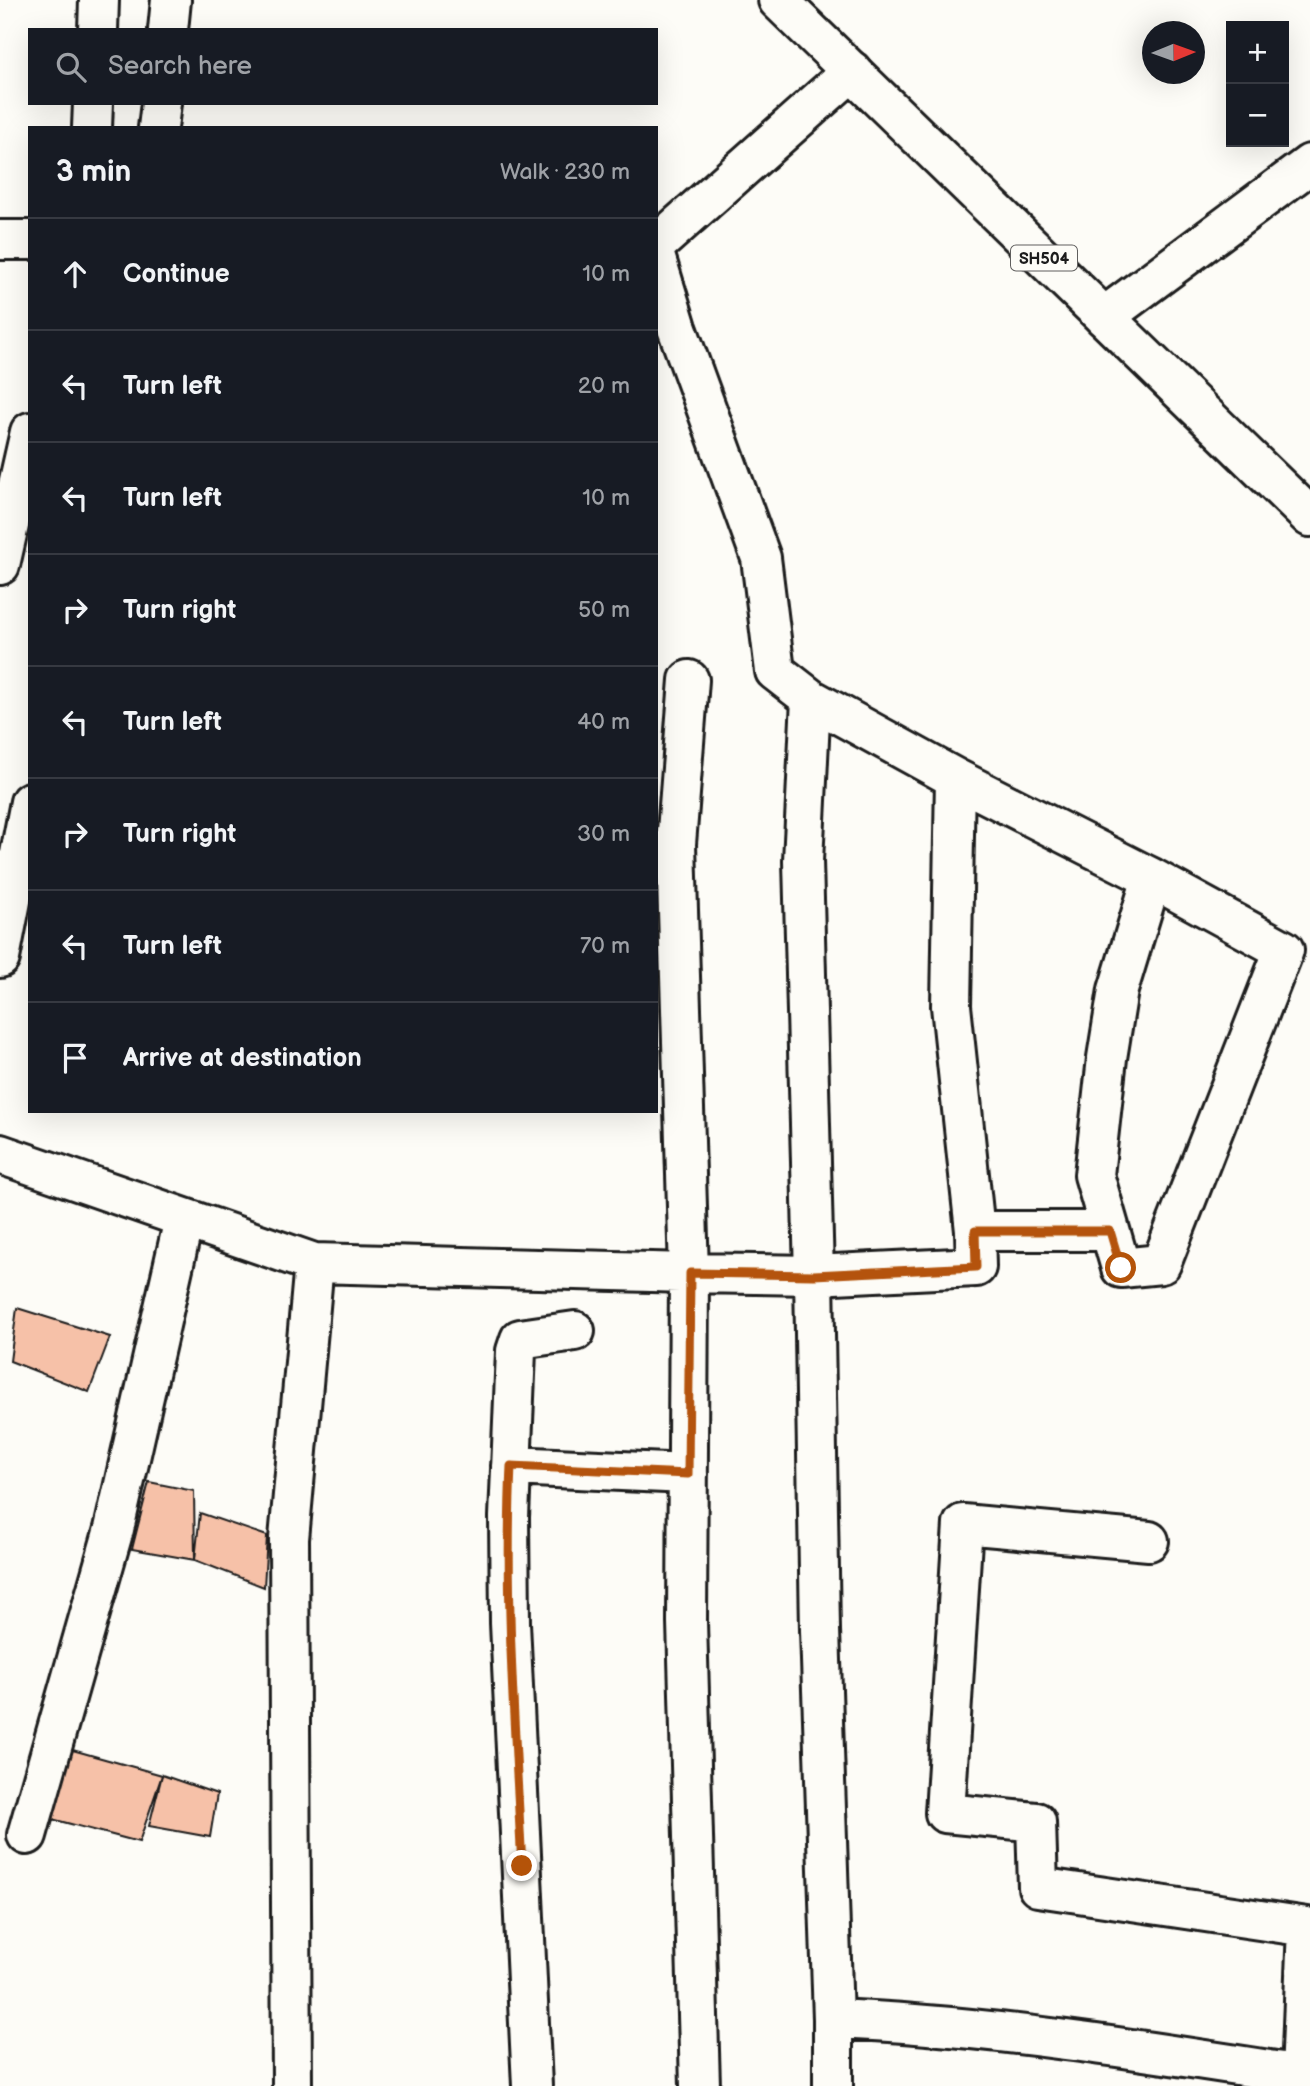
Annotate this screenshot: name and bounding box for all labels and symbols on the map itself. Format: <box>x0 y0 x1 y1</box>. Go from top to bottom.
north arrow <box>1142 21 1205 84</box>
road number: SH504 <box>1011 246 1077 270</box>
route start <box>1105 1252 1136 1283</box>
route end <box>506 1850 537 1881</box>

